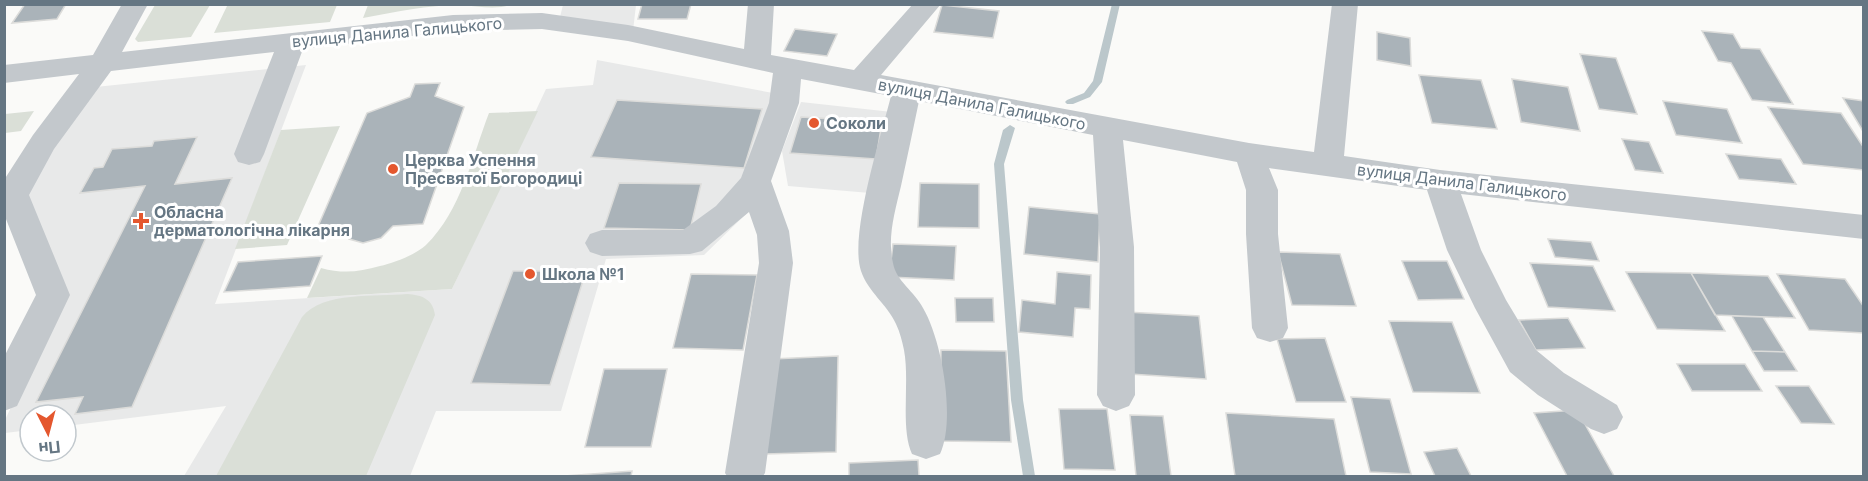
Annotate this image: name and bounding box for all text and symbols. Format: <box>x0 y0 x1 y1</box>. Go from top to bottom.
street label: вулиця Данила Галицького <box>291 13 503 51</box>
street label: вулиця Данила Галицького <box>877 74 1087 134</box>
place label: Соколи <box>826 113 886 133</box>
marker: Соколи <box>807 116 821 130</box>
place label: Церква Успення Пресвятої Богородиці <box>405 150 582 188</box>
street label: вулиця Данила Галицького <box>1356 159 1568 205</box>
marker: Церква Успення Пресвятої Богородиці <box>386 162 400 176</box>
place label: Обласна дерматологічна лікарня <box>154 202 350 240</box>
marker: Обласна дерматологічна лікарня <box>132 212 150 230</box>
place label: Школа №1 <box>542 264 624 284</box>
marker: Школа №1 <box>523 267 537 281</box>
north arrow <box>18 403 78 463</box>
text: Пн <box>38 437 62 459</box>

